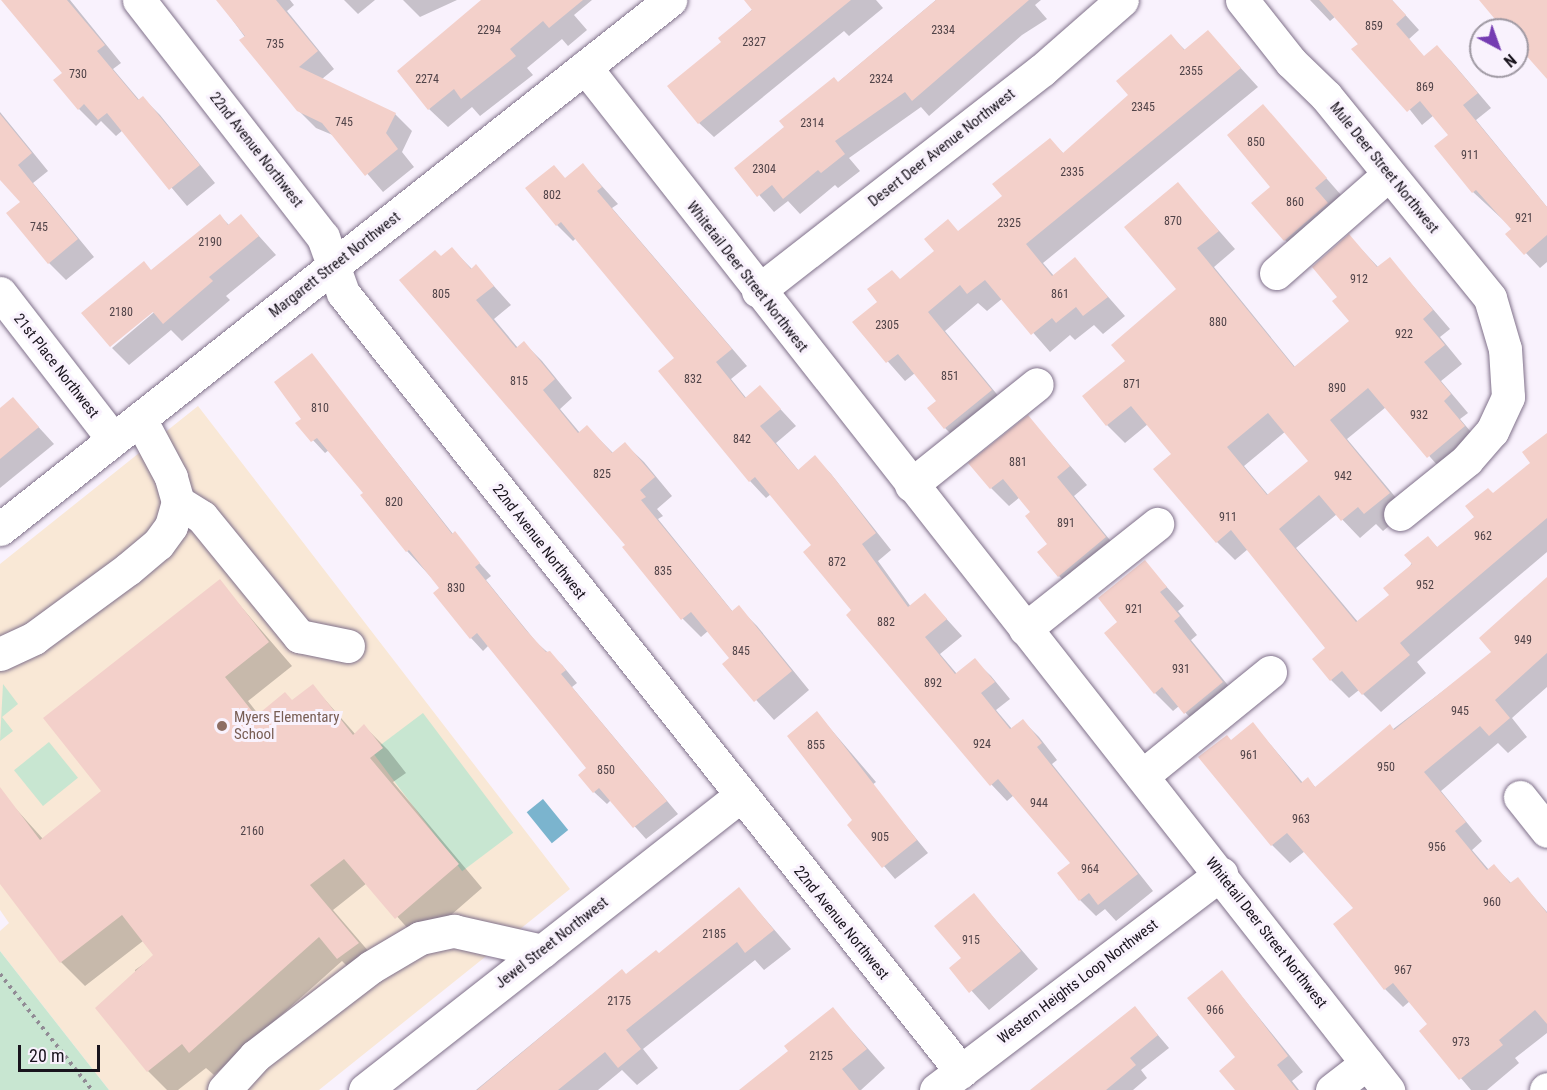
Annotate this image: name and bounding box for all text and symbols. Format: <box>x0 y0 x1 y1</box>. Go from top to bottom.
north arrow <box>1469 18 1529 78</box>
house number: 859 <box>1365 20 1383 34</box>
house number: 2294 <box>477 24 501 38</box>
house number: 2334 <box>931 24 955 38</box>
house number: 2327 <box>742 36 766 50</box>
house number: 735 <box>266 38 284 52</box>
text: N <box>1500 50 1520 71</box>
house number: 2355 <box>1179 65 1203 79</box>
house number: 730 <box>69 68 87 82</box>
house number: 2274 <box>415 73 439 87</box>
house number: 2324 <box>869 73 893 87</box>
house number: 869 <box>1416 81 1434 95</box>
street label: Desert Deer Avenue Northwest <box>865 85 1019 211</box>
street label: 22nd Avenue Northwest <box>205 89 307 211</box>
street label: Mule Deer Street Northwest <box>1326 99 1442 237</box>
house number: 2345 <box>1131 101 1155 115</box>
house number: 745 <box>335 116 353 130</box>
house number: 2314 <box>800 117 824 131</box>
house number: 850 <box>1247 136 1265 150</box>
house number: 911 <box>1461 149 1479 163</box>
house number: 2304 <box>752 163 776 177</box>
house number: 2335 <box>1060 166 1084 180</box>
house number: 802 <box>543 189 561 203</box>
house number: 860 <box>1286 196 1304 210</box>
street label: Whitetail Deer Street Northwest <box>683 198 811 356</box>
street label: Margarett Street Northwest <box>266 208 404 322</box>
house number: 921 <box>1515 212 1533 226</box>
house number: 870 <box>1164 215 1182 229</box>
house number: 2325 <box>997 217 1021 231</box>
house number: 745 <box>30 221 48 235</box>
house number: 2190 <box>198 236 222 250</box>
house number: 912 <box>1350 273 1368 287</box>
house number: 805 <box>432 288 450 302</box>
house number: 861 <box>1051 288 1069 302</box>
house number: 2180 <box>109 306 133 320</box>
street label: 21st Place Northwest <box>10 310 102 422</box>
house number: 880 <box>1209 316 1227 330</box>
house number: 2305 <box>875 319 899 333</box>
house number: 922 <box>1395 328 1413 342</box>
house number: 851 <box>941 370 959 384</box>
house number: 832 <box>684 373 702 387</box>
house number: 815 <box>510 375 528 389</box>
house number: 871 <box>1123 378 1141 392</box>
house number: 890 <box>1328 382 1346 396</box>
house number: 810 <box>311 402 329 416</box>
house number: 932 <box>1410 409 1428 423</box>
house number: 842 <box>733 433 751 447</box>
house number: 881 <box>1009 456 1027 470</box>
house number: 825 <box>593 468 611 482</box>
house number: 942 <box>1334 470 1352 484</box>
street label: 22nd Avenue Northwest <box>488 481 590 603</box>
house number: 820 <box>385 496 403 510</box>
house number: 911 <box>1219 511 1237 525</box>
house number: 891 <box>1057 517 1075 531</box>
house number: 962 <box>1474 530 1492 544</box>
house number: 872 <box>828 556 846 570</box>
house number: 835 <box>654 565 672 579</box>
house number: 952 <box>1416 579 1434 593</box>
house number: 830 <box>447 582 465 596</box>
house number: 921 <box>1125 603 1143 617</box>
house number: 882 <box>877 616 895 630</box>
house number: 949 <box>1514 634 1532 648</box>
house number: 845 <box>732 645 750 659</box>
house number: 931 <box>1172 663 1190 677</box>
house number: 892 <box>924 677 942 691</box>
house number: 945 <box>1451 705 1469 719</box>
place label: Myers Elementary School <box>234 708 339 743</box>
marker: Myers Elementary School <box>215 719 229 733</box>
house number: 924 <box>973 738 991 752</box>
house number: 855 <box>807 739 825 753</box>
house number: 961 <box>1240 749 1258 763</box>
house number: 950 <box>1377 761 1395 775</box>
house number: 850 <box>597 764 615 778</box>
house number: 944 <box>1030 797 1048 811</box>
house number: 963 <box>1292 813 1310 827</box>
house number: 2160 <box>240 825 264 839</box>
house number: 905 <box>871 831 889 845</box>
house number: 956 <box>1428 841 1446 855</box>
street label: Whitetail Deer Street Northwest <box>1202 854 1330 1012</box>
street label: 22nd Avenue Northwest <box>790 863 892 983</box>
house number: 964 <box>1081 863 1099 877</box>
street label: Jewel Street Northwest <box>492 893 612 993</box>
house number: 960 <box>1483 896 1501 910</box>
street label: Western Heights Loop Northwest <box>995 916 1161 1048</box>
house number: 2185 <box>702 928 726 942</box>
house number: 915 <box>962 934 980 948</box>
house number: 967 <box>1394 964 1412 978</box>
house number: 2175 <box>607 995 631 1009</box>
house number: 966 <box>1206 1004 1224 1018</box>
scale bar <box>21 1033 104 1071</box>
house number: 973 <box>1452 1036 1470 1050</box>
text: 20 m <box>29 1045 64 1066</box>
house number: 2125 <box>809 1050 833 1064</box>

